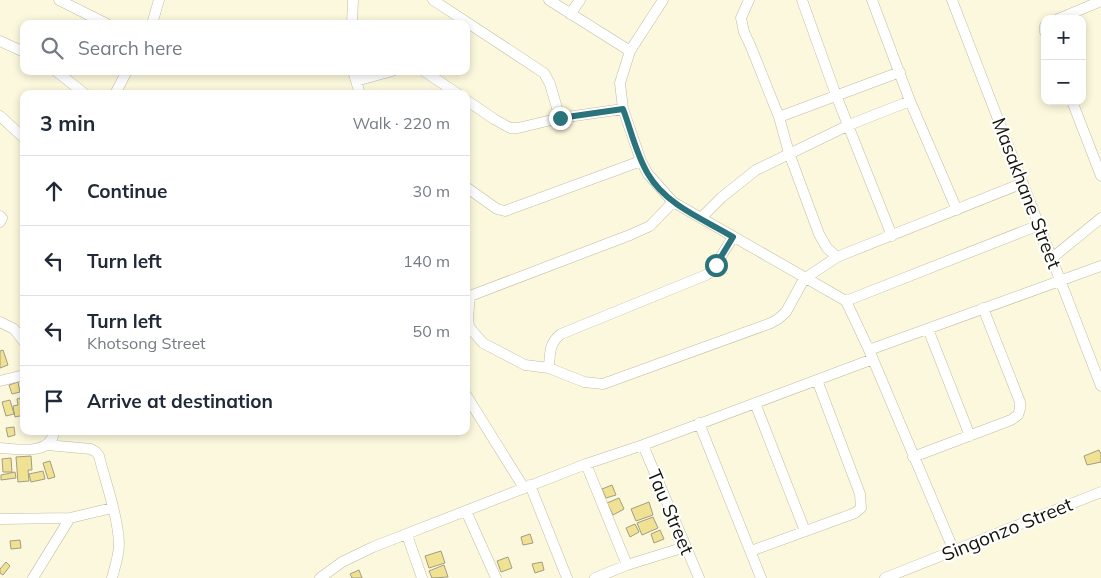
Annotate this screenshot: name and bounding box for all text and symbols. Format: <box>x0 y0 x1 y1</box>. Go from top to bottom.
map controls <box>1041 15 1086 105</box>
button: + <box>1041 15 1086 60</box>
search box <box>20 20 470 75</box>
icon: search <box>38 34 66 62</box>
text: Search here <box>78 36 182 60</box>
button: − <box>1041 60 1086 105</box>
route end <box>549 107 572 130</box>
text: 3 min <box>40 110 95 136</box>
text: Walk · 220 m <box>352 113 450 133</box>
street label: Masakhane Street <box>987 114 1067 272</box>
icon: ahead <box>40 177 68 205</box>
text: Continue <box>87 179 167 203</box>
text: 30 m <box>413 181 450 201</box>
icon: left <box>40 247 68 275</box>
text: Turn left <box>87 249 162 273</box>
text: 140 m <box>403 251 450 271</box>
route start <box>705 254 728 277</box>
text: Turn left <box>87 309 162 333</box>
icon: left <box>40 317 68 345</box>
text: 50 m <box>413 321 450 341</box>
text: Khotsong Street <box>87 333 206 353</box>
icon: arrive <box>40 387 68 415</box>
text: Arrive at destination <box>87 389 273 413</box>
street label: Tau Street <box>642 466 700 558</box>
street label: Singonzo Street <box>938 492 1076 566</box>

